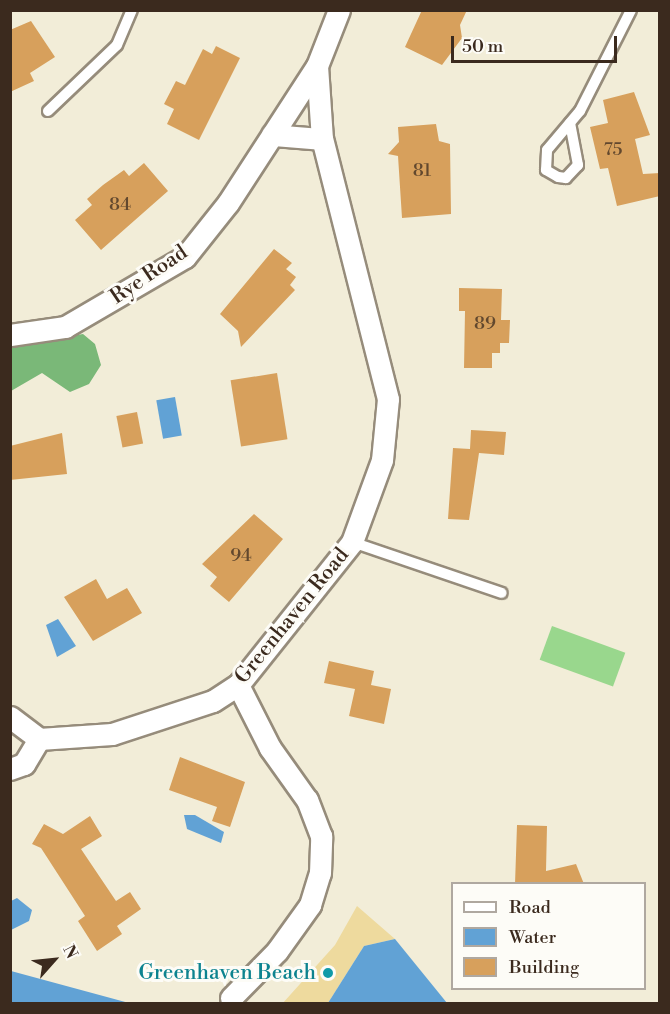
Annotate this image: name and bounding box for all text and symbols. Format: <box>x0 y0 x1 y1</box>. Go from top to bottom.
scale bar <box>454 24 620 62</box>
text: 50 m <box>462 35 503 58</box>
house number: 75 <box>604 139 622 161</box>
house number: 81 <box>413 160 431 182</box>
house number: 84 <box>109 194 131 216</box>
street label: Rye Road <box>106 240 192 310</box>
house number: 89 <box>474 313 496 335</box>
street label: Greenhaven Road <box>230 543 354 689</box>
house number: 94 <box>230 545 252 567</box>
legend <box>451 882 646 990</box>
text: Road <box>509 896 551 919</box>
text: Water <box>509 926 556 949</box>
north arrow <box>24 930 84 990</box>
text: N <box>58 942 82 962</box>
text: Building <box>509 956 579 979</box>
place label: Greenhaven Beach <box>138 960 316 986</box>
marker: Greenhaven Beach <box>321 966 335 980</box>

